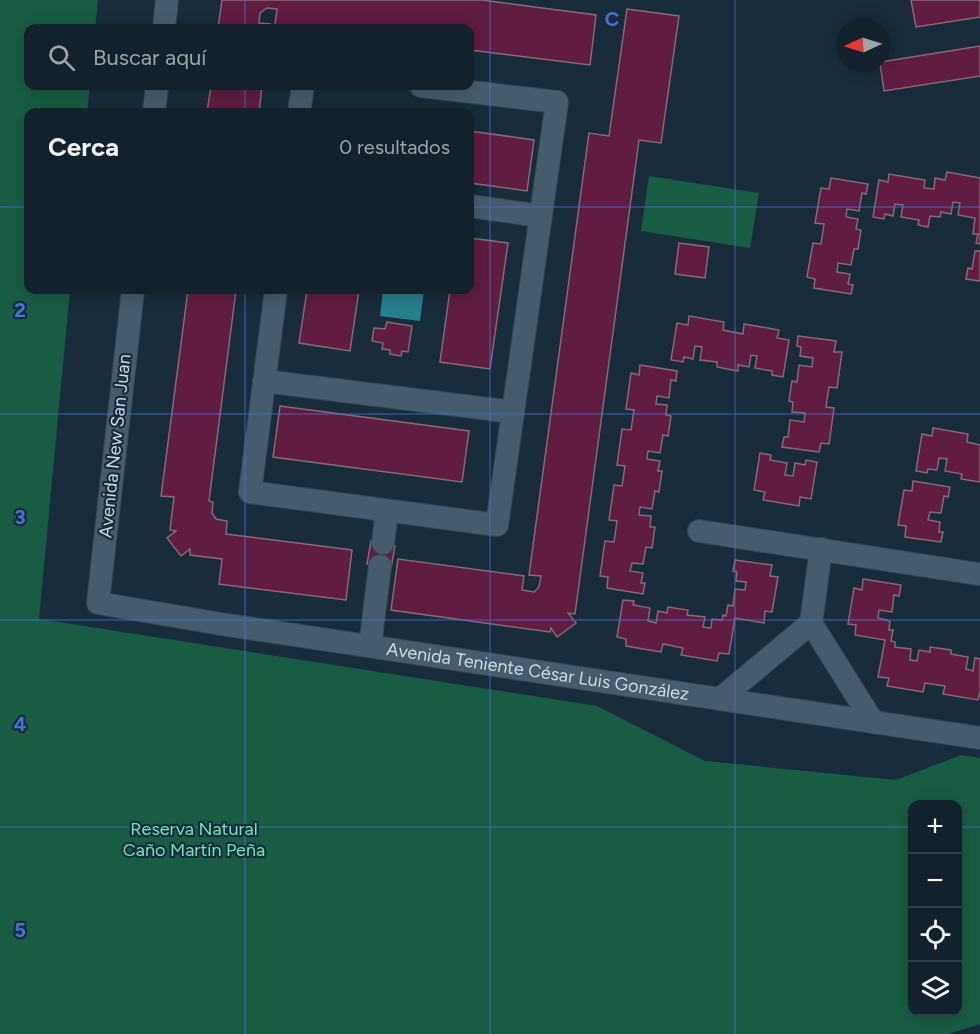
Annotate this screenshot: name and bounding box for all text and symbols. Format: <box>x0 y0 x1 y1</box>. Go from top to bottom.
text: C <box>605 7 619 31</box>
north arrow <box>836 18 890 72</box>
search box <box>24 24 474 90</box>
icon: search <box>45 41 78 74</box>
text: Buscar aquí <box>93 44 206 71</box>
text: Cerca <box>48 131 119 163</box>
text: 0 resultados <box>339 135 450 159</box>
text: 2 <box>14 298 26 322</box>
street label: Avenida New San Juan <box>94 353 136 539</box>
text: 3 <box>14 505 26 529</box>
street label: Avenida Teniente César Luis González <box>385 638 691 705</box>
text: 4 <box>14 712 27 736</box>
map controls <box>908 800 962 1016</box>
button: + <box>908 800 962 854</box>
park label: Reserva Natural Caño Martín Peña <box>123 818 265 861</box>
button: − <box>908 854 962 908</box>
button: locate <box>908 908 962 962</box>
text: 5 <box>14 918 26 942</box>
button: layers <box>908 962 962 1016</box>

